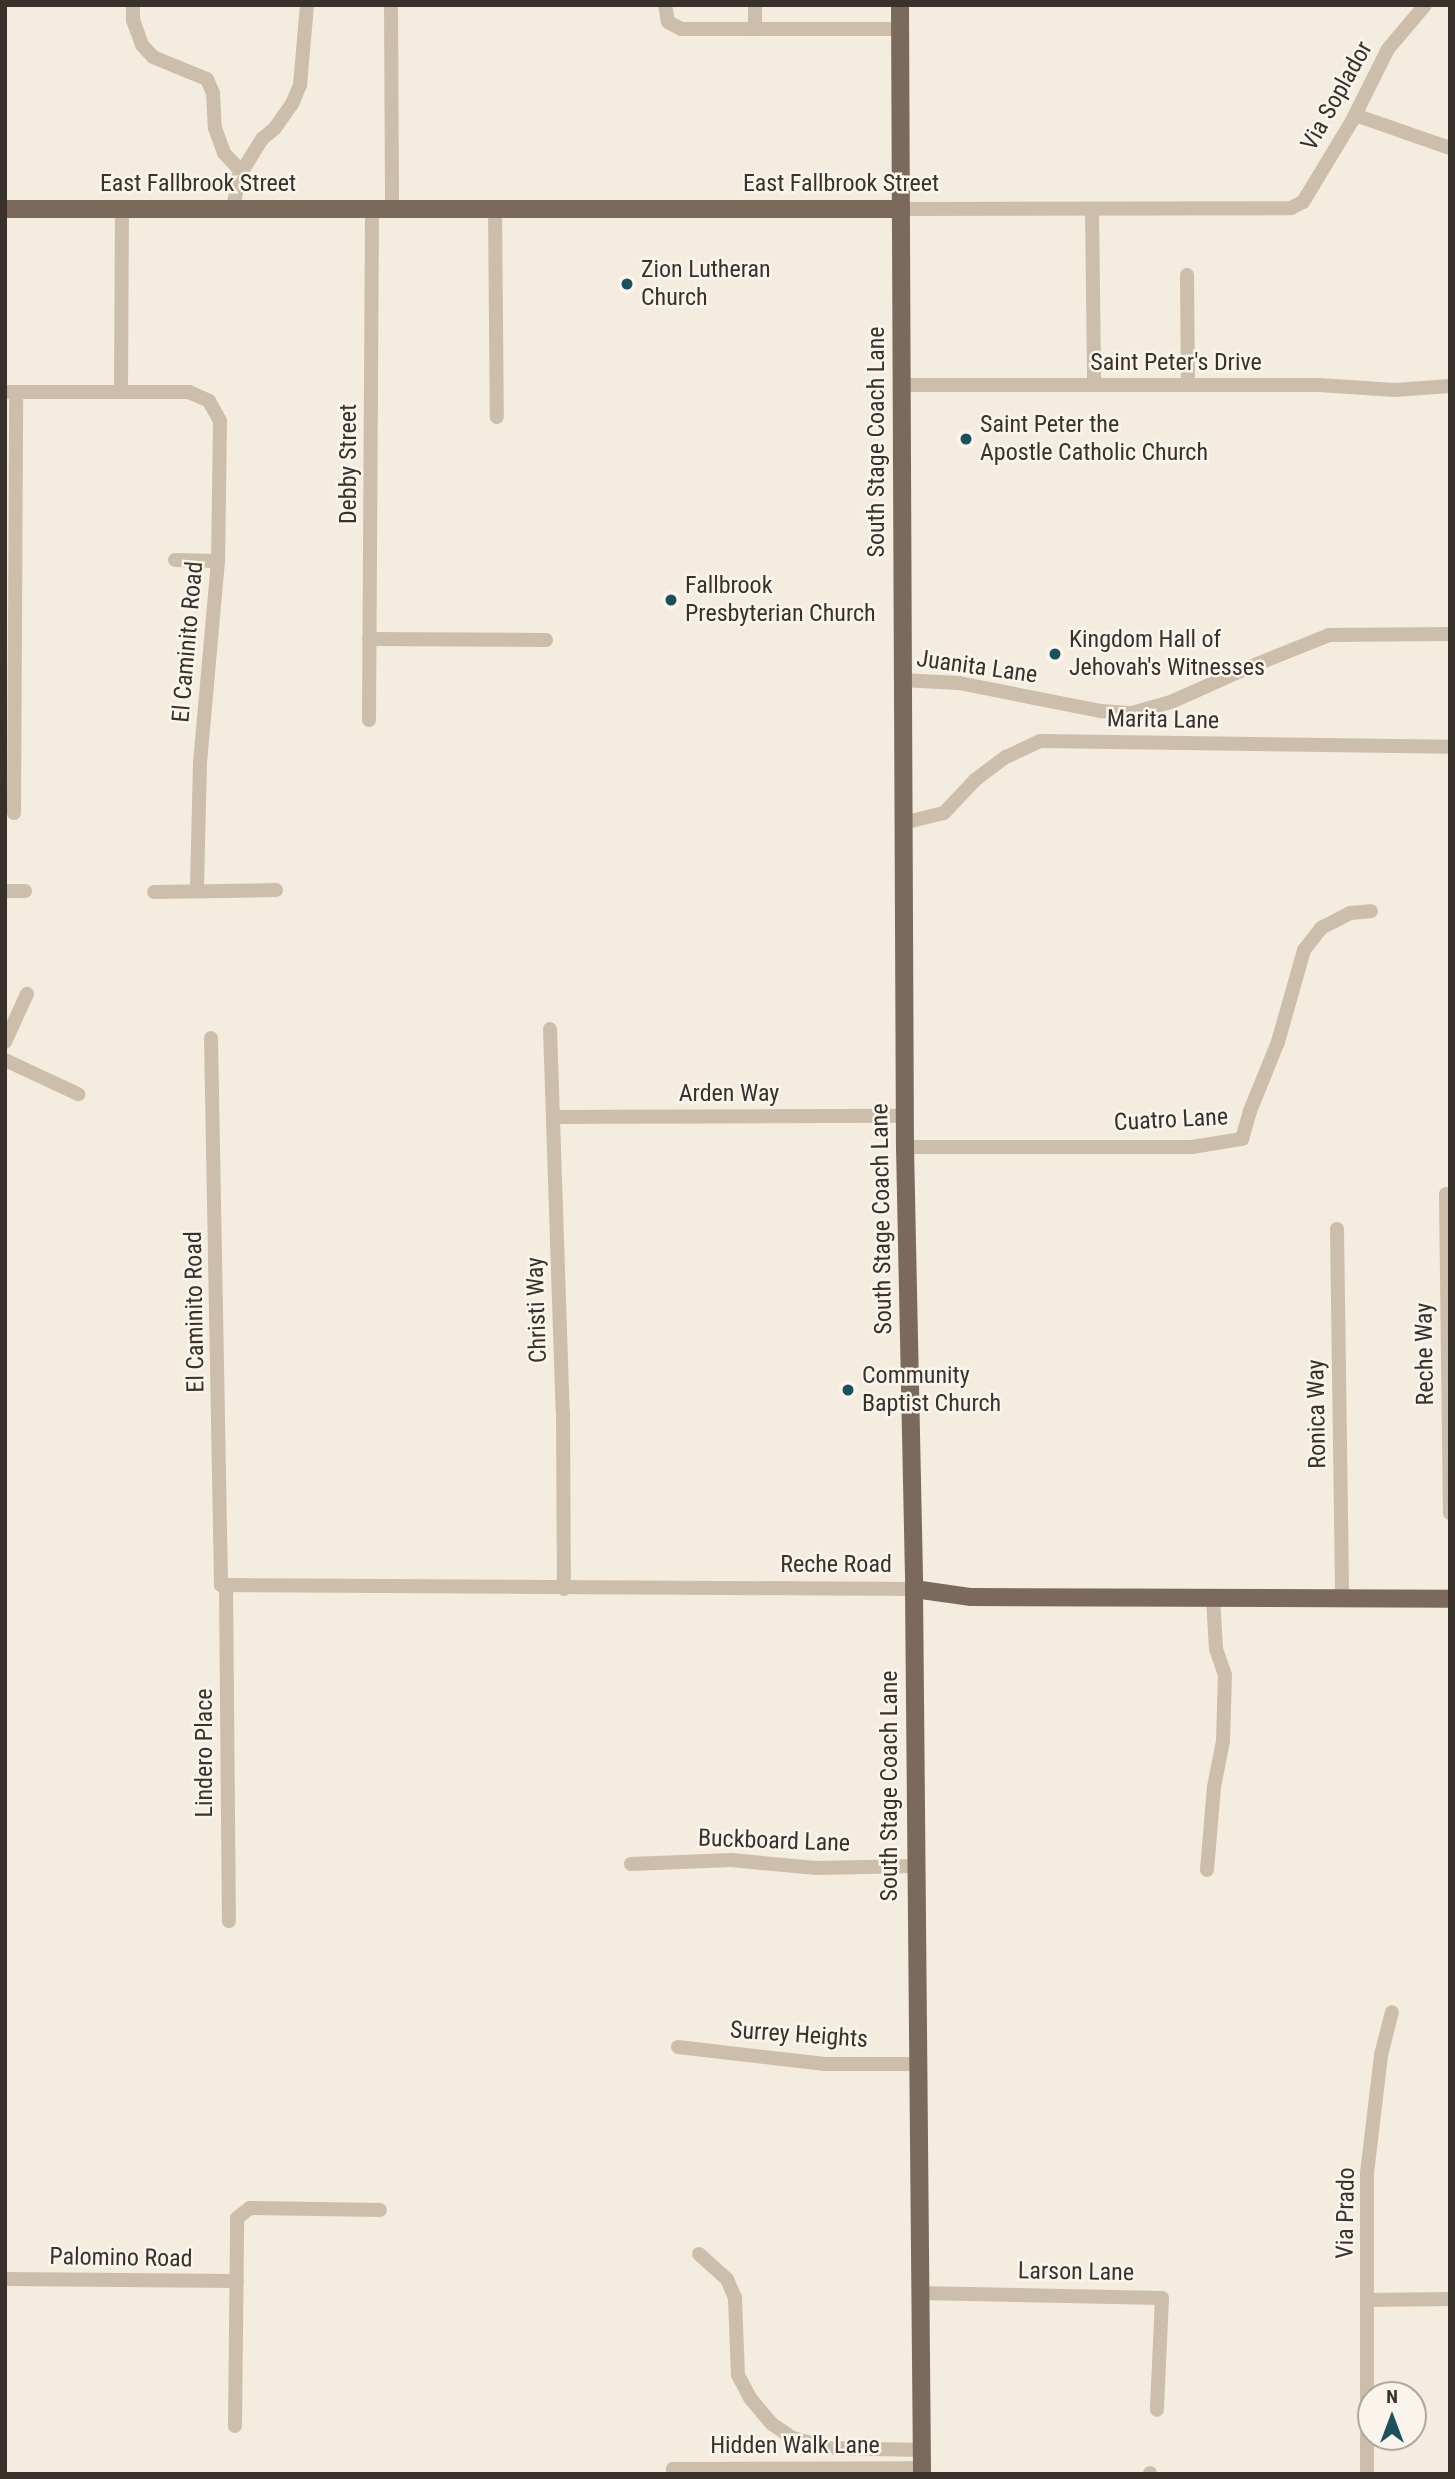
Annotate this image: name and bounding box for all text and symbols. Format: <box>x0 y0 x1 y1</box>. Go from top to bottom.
street label: Via Soplador <box>1295 36 1379 156</box>
street label: East Fallbrook Street <box>100 170 296 198</box>
street label: East Fallbrook Street <box>743 170 939 198</box>
place label: Zion Lutheran Church <box>641 256 771 312</box>
marker: Zion Lutheran Church <box>619 276 635 292</box>
street label: South Stage Coach Lane <box>863 326 891 558</box>
street label: Saint Peter's Drive <box>1090 349 1262 377</box>
street label: Debby Street <box>335 404 363 524</box>
place label: Saint Peter the Apostle Catholic Church <box>980 411 1208 467</box>
marker: Saint Peter the Apostle Catholic Church <box>958 431 974 447</box>
street label: El Caminito Road <box>167 560 209 724</box>
place label: Fallbrook Presbyterian Church <box>685 572 876 628</box>
marker: Fallbrook Presbyterian Church <box>663 592 679 608</box>
place label: Kingdom Hall of Jehovah's Witnesses <box>1069 626 1265 682</box>
street label: Juanita Lane <box>915 644 1039 690</box>
marker: Kingdom Hall of Jehovah's Witnesses <box>1047 646 1063 662</box>
street label: Marita Lane <box>1107 705 1219 735</box>
street label: Arden Way <box>679 1080 779 1108</box>
street label: South Stage Coach Lane <box>866 1103 898 1335</box>
street label: Cuatro Lane <box>1113 1103 1229 1137</box>
street label: El Caminito Road <box>179 1231 211 1393</box>
street label: Christi Way <box>521 1256 553 1364</box>
street label: Reche Way <box>1410 1302 1440 1406</box>
street label: Ronica Way <box>1302 1359 1332 1469</box>
place label: Community Baptist Church <box>862 1362 1001 1418</box>
marker: Community Baptist Church <box>840 1382 856 1398</box>
street label: Reche Road <box>780 1551 892 1579</box>
street label: South Stage Coach Lane <box>876 1670 904 1902</box>
street label: Lindero Place <box>191 1689 219 1817</box>
street label: Buckboard Lane <box>697 1824 851 1858</box>
street label: Surrey Heights <box>729 2016 869 2054</box>
street label: Via Prado <box>1331 2167 1361 2259</box>
street label: Palomino Road <box>49 2242 193 2274</box>
street label: Larson Lane <box>1018 2257 1134 2287</box>
north arrow <box>1357 2381 1427 2451</box>
text: N <box>1386 2385 1398 2408</box>
street label: Hidden Walk Lane <box>710 2432 880 2460</box>

